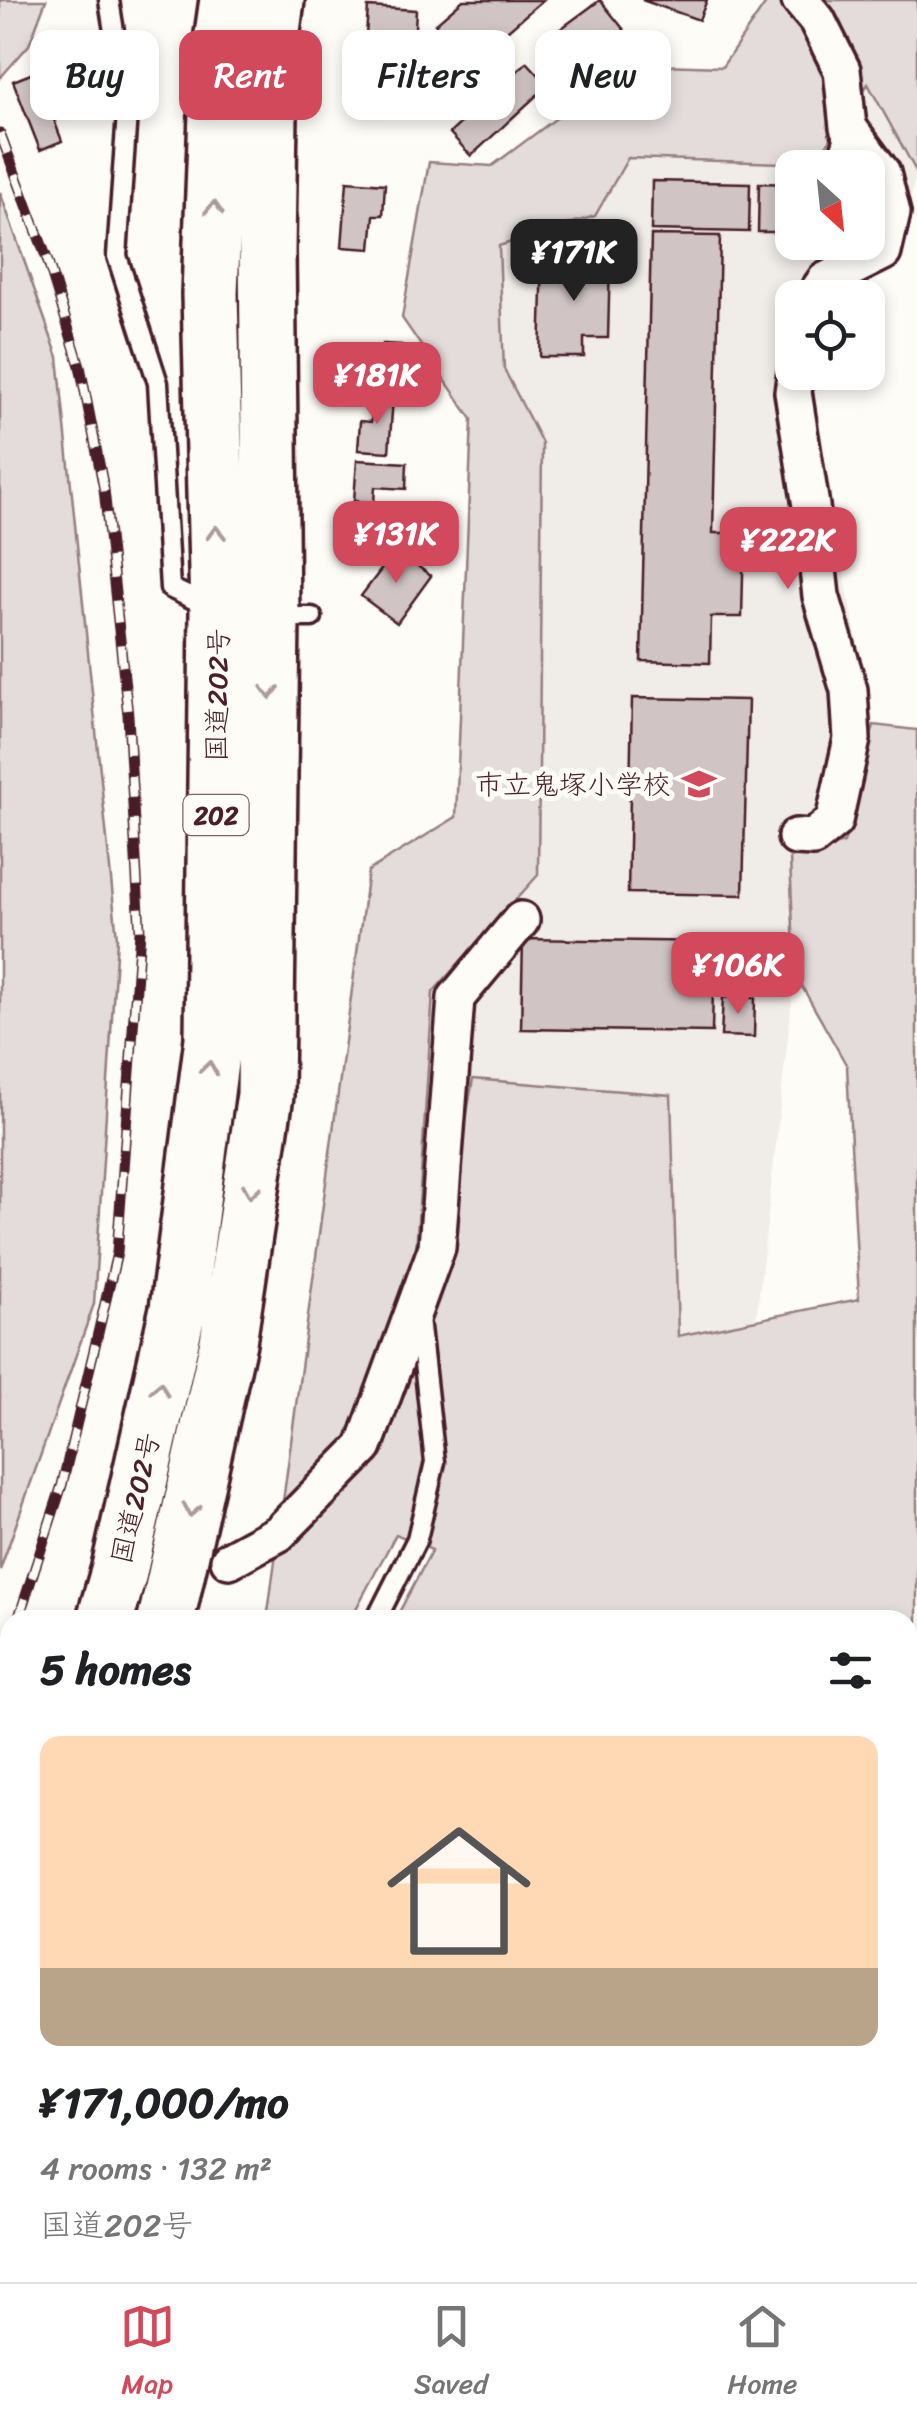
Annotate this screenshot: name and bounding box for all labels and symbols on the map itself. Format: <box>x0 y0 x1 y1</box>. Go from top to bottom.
north arrow <box>775 150 885 260</box>
one-way arrow <box>203 200 224 216</box>
pin: ¥171K <box>504 219 644 304</box>
pin: ¥181K <box>307 342 447 427</box>
pin: ¥131K <box>326 501 466 586</box>
pin: ¥222K <box>718 507 858 592</box>
one-way arrow <box>205 525 227 540</box>
street label: 国道202号 <box>192 628 243 762</box>
one-way arrow <box>259 686 281 701</box>
place label: 市立鬼塚小学校 <box>475 760 671 809</box>
school or university icon: 市立鬼塚小学校 <box>680 765 718 803</box>
road number: 202 <box>184 795 248 835</box>
pin: ¥106K <box>668 932 808 1017</box>
one-way arrow <box>198 1060 219 1076</box>
one-way arrow <box>241 1183 262 1199</box>
one-way arrow <box>148 1381 169 1398</box>
street label: 国道202号 <box>97 1427 174 1569</box>
one-way arrow <box>182 1501 203 1518</box>

